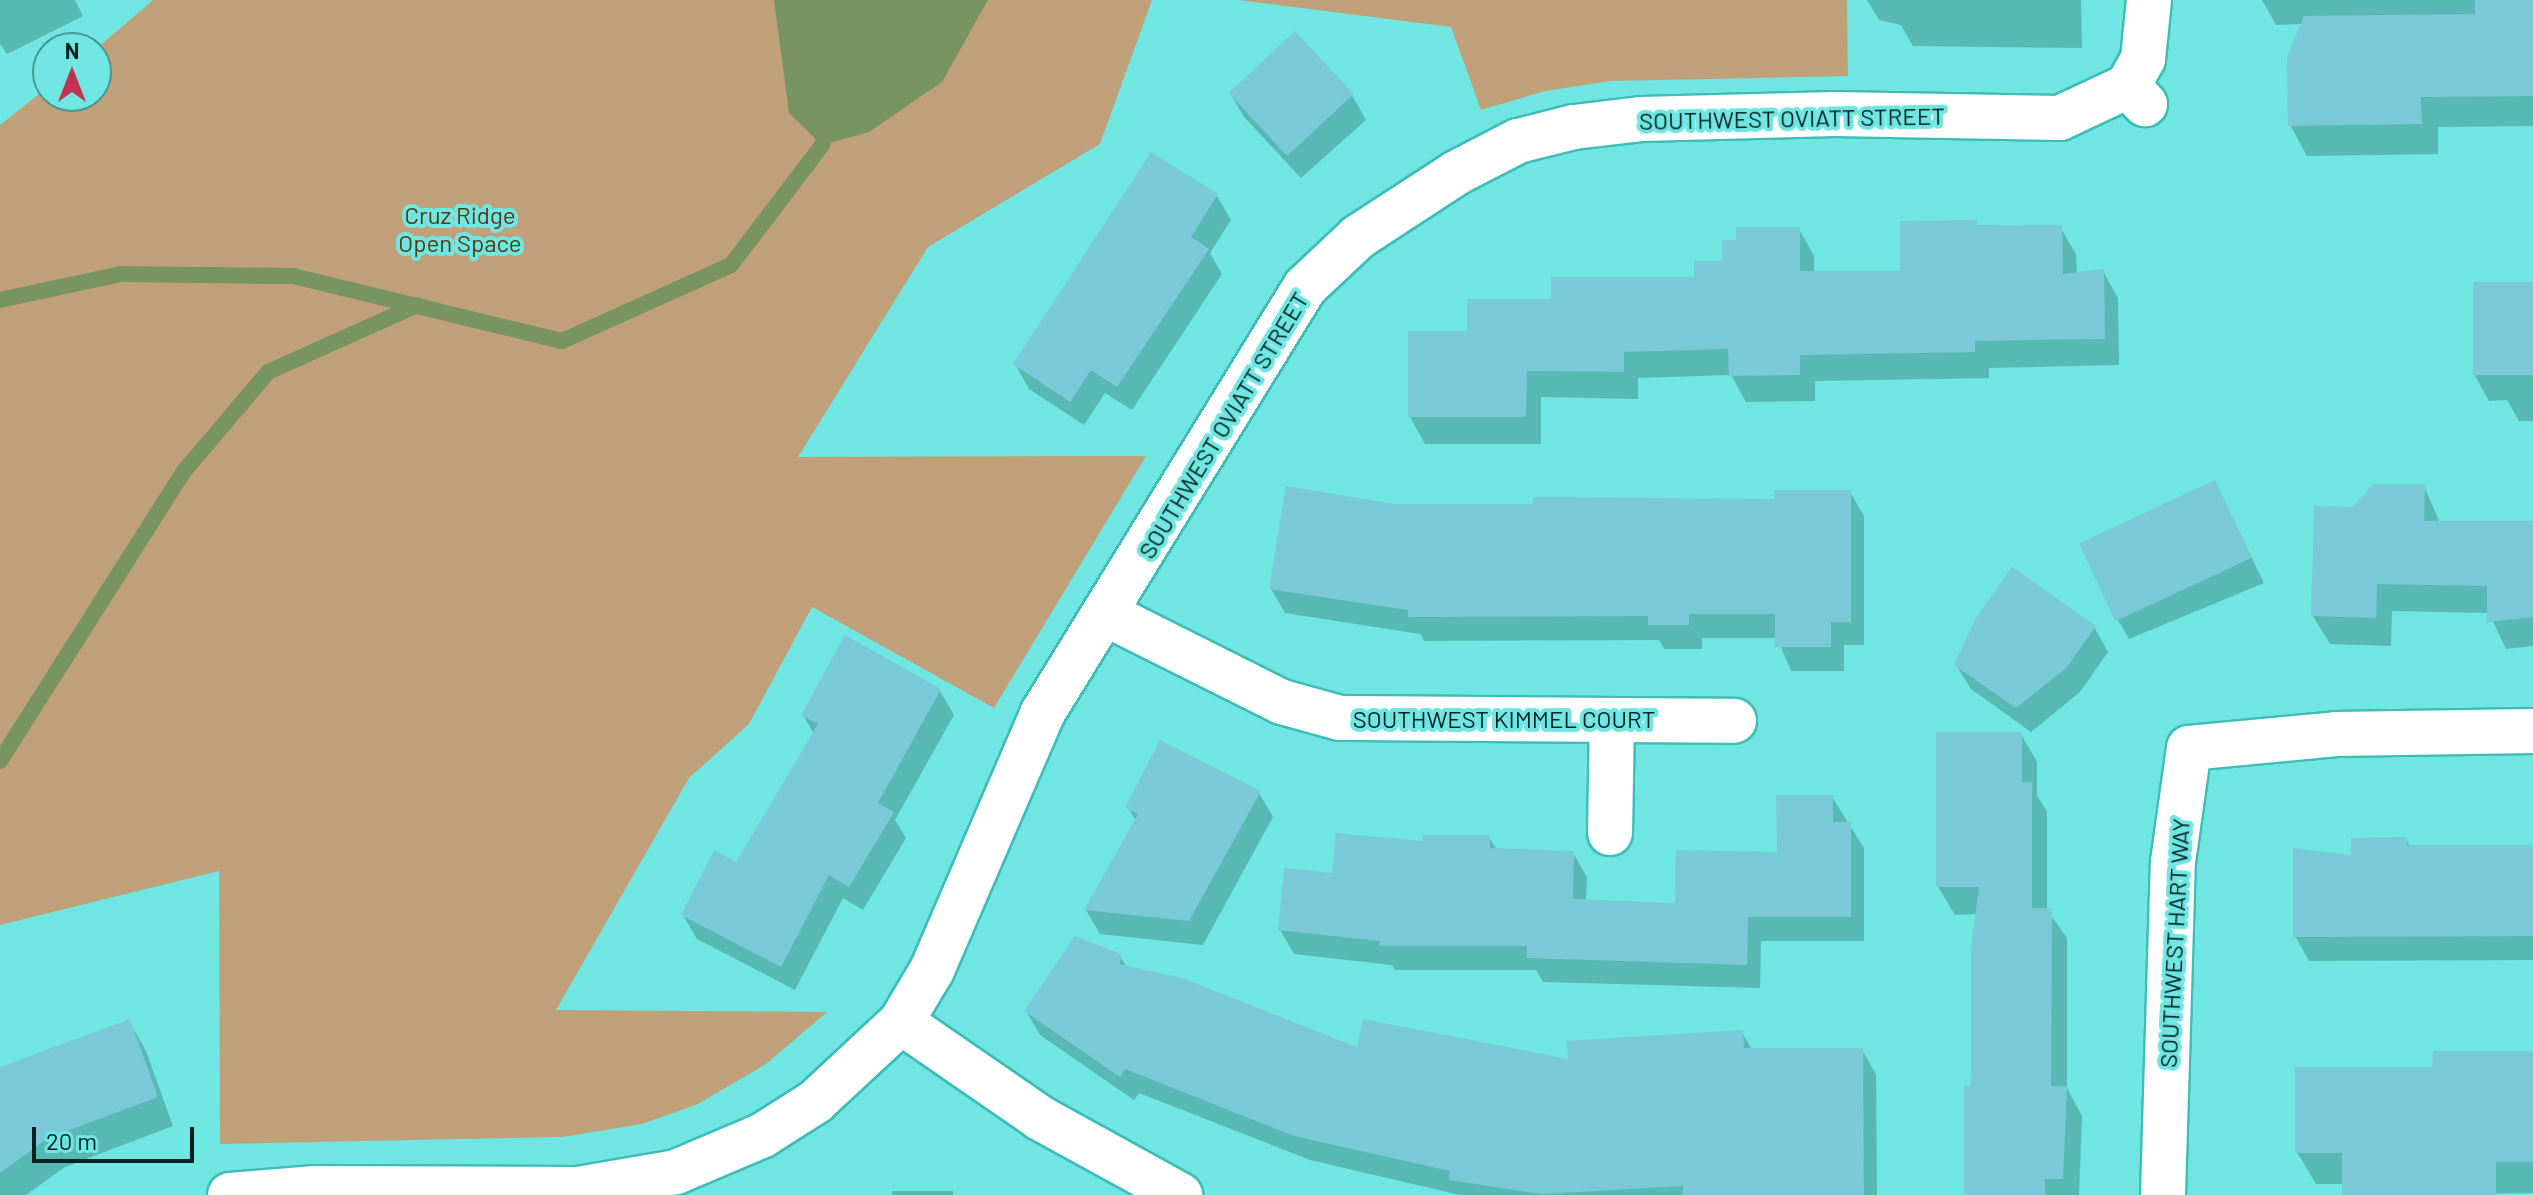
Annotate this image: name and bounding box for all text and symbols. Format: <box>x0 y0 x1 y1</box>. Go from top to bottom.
north arrow <box>32 32 112 112</box>
text: N <box>65 37 79 63</box>
street label: SOUTHWEST OVIATT STREET <box>1639 101 1945 135</box>
park label: Cruz Ridge Open Space <box>398 201 522 257</box>
street label: SOUTHWEST OVIATT STREET <box>1132 286 1314 564</box>
street label: SOUTHWEST KIMMEL COURT <box>1353 705 1655 733</box>
street label: SOUTHWEST HART WAY <box>2153 817 2195 1069</box>
scale bar <box>36 1111 198 1161</box>
text: 20 m <box>46 1126 97 1155</box>

